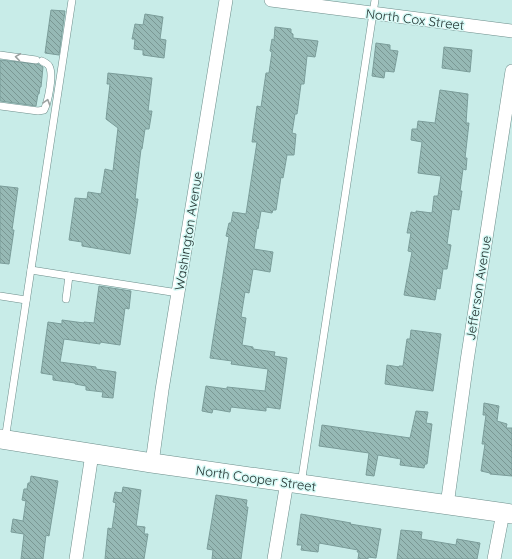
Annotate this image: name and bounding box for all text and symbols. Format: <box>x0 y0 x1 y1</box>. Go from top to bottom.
street label: North Cox Street <box>365 5 465 33</box>
one-way arrow <box>15 53 21 62</box>
one-way arrow <box>42 99 51 106</box>
street label: Washington Avenue <box>171 171 205 291</box>
street label: Jefferson Avenue <box>462 234 494 342</box>
street label: North Cooper Street <box>195 462 317 494</box>

